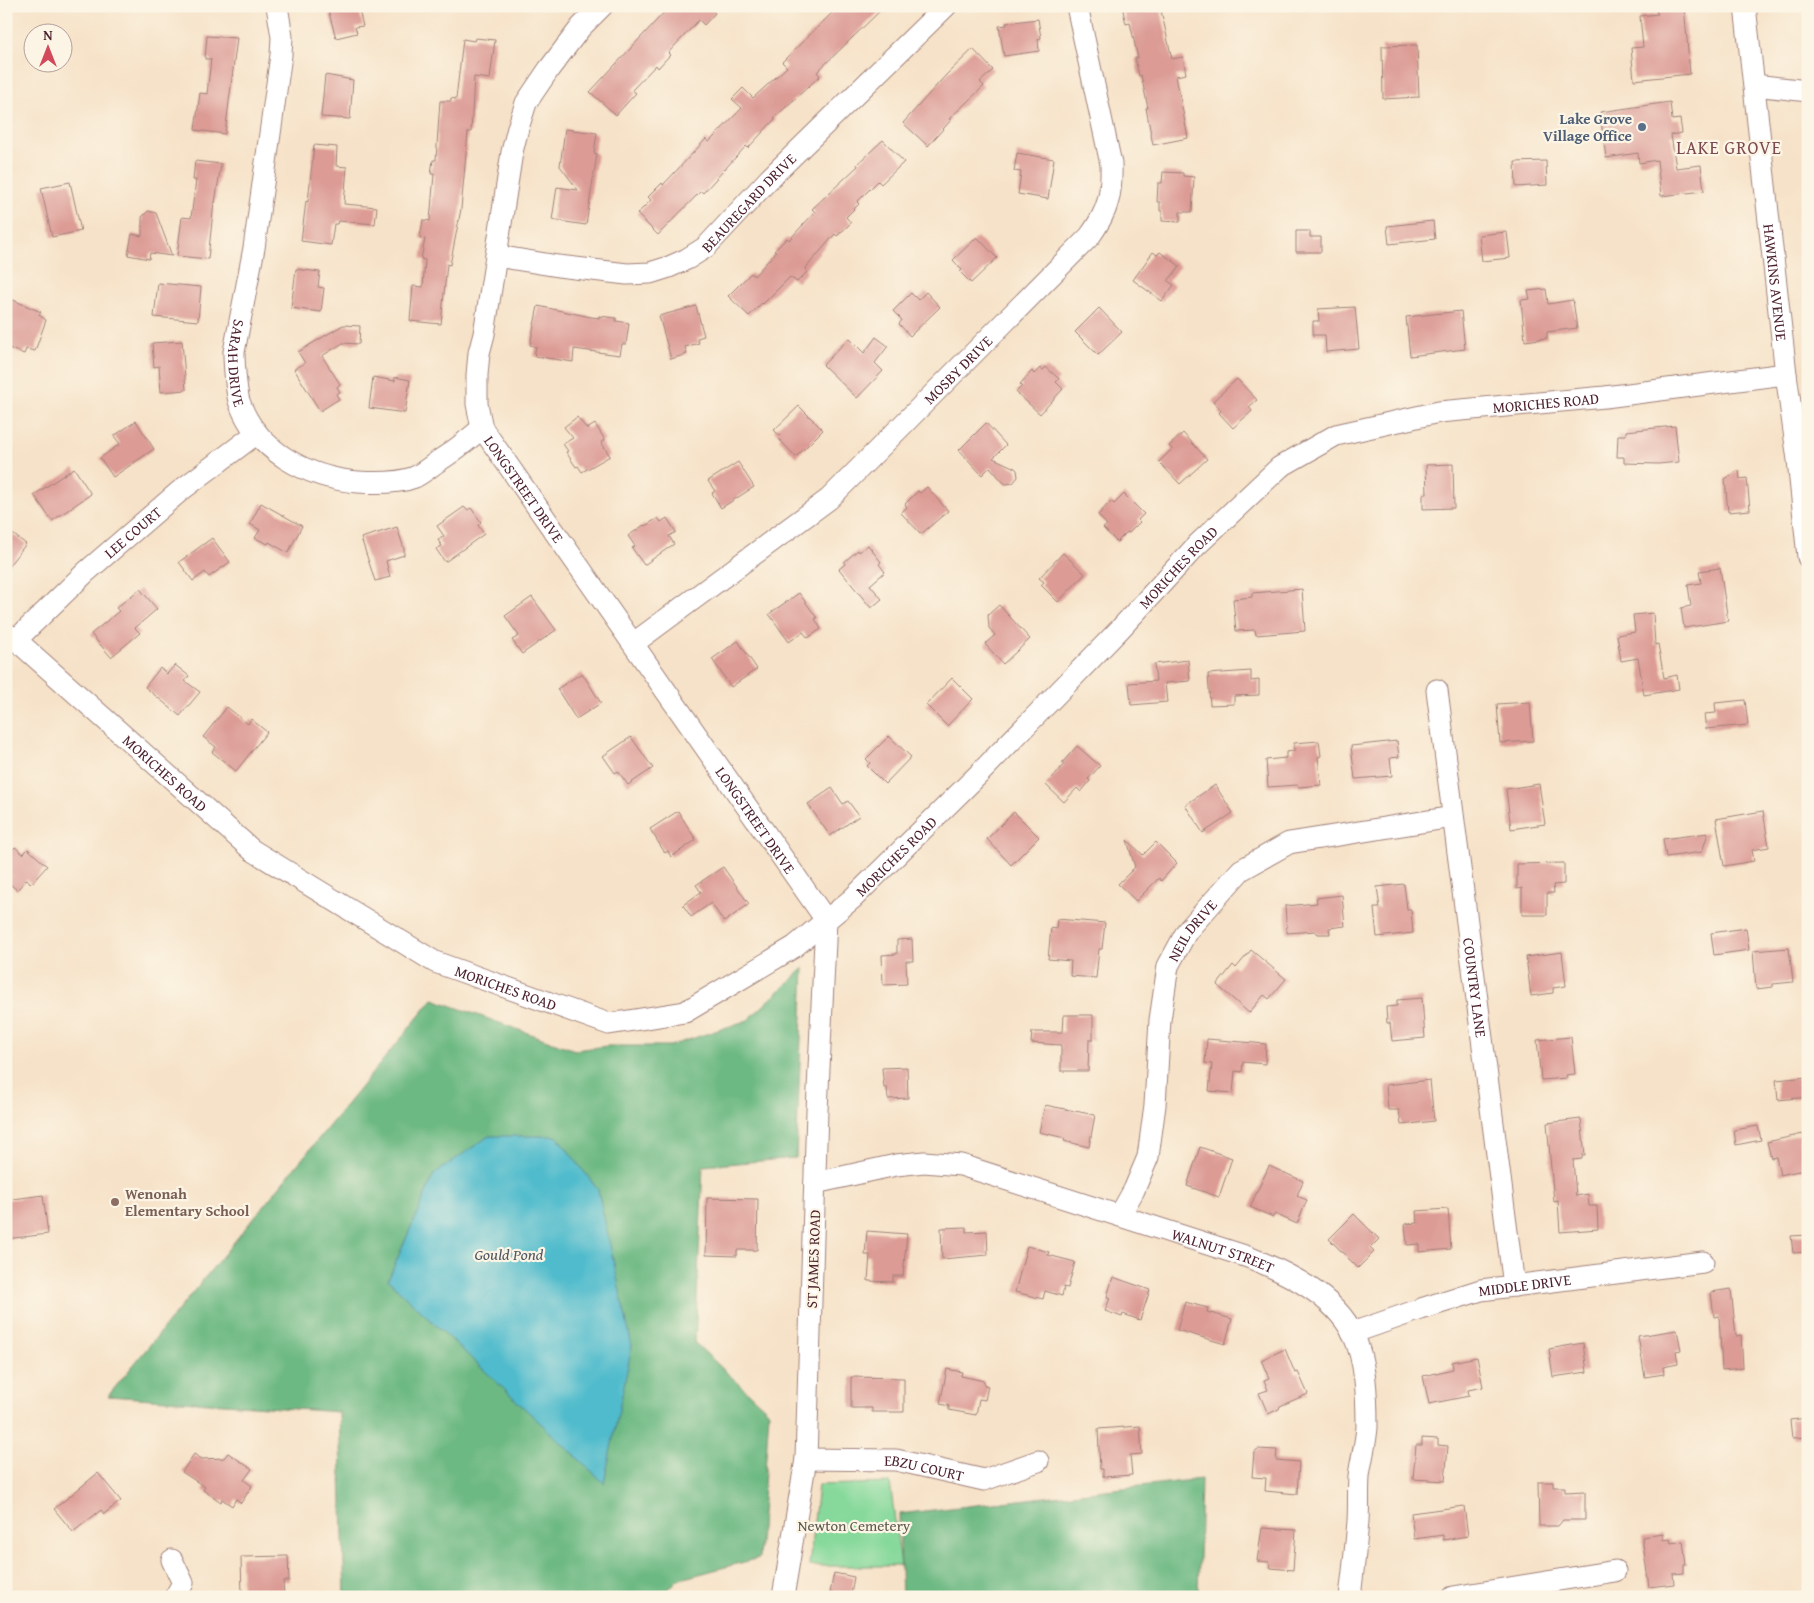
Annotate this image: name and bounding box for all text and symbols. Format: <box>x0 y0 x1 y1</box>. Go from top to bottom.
north arrow <box>22 22 72 72</box>
text: N <box>43 25 53 45</box>
place label: Lake Grove Village Office <box>1543 108 1632 146</box>
marker: Lake Grove Village Office <box>1636 121 1648 133</box>
district label: LAKE GROVE <box>1676 134 1782 161</box>
street label: BEAUREGARD DRIVE <box>696 148 801 256</box>
street label: HAWKINS AVENUE <box>1759 223 1793 342</box>
street label: SARAH DRIVE <box>223 318 251 410</box>
street label: MOSBY DRIVE <box>919 330 997 409</box>
street label: MORICHES ROAD <box>1492 387 1600 418</box>
street label: LONGSTREET DRIVE <box>480 431 569 547</box>
street label: LEE COURT <box>99 501 166 563</box>
street label: MORICHES ROAD <box>1134 521 1222 613</box>
street label: MORICHES ROAD <box>118 730 212 816</box>
street label: LONGSTREET DRIVE <box>711 762 801 878</box>
street label: MORICHES ROAD <box>850 811 941 901</box>
street label: NEIL DRIVE <box>1162 894 1221 965</box>
street label: COUNTRY LANE <box>1459 936 1492 1039</box>
street label: MORICHES ROAD <box>452 960 560 1015</box>
place label: Wenonah Elementary School <box>125 1183 250 1221</box>
marker: Wenonah Elementary School <box>109 1196 121 1208</box>
street label: ST JAMES ROAD <box>801 1209 825 1309</box>
street label: WALNUT STREET <box>1169 1223 1279 1278</box>
water label: Gould Pond <box>475 1242 544 1266</box>
street label: MIDDLE DRIVE <box>1477 1268 1573 1301</box>
street label: EBZU COURT <box>884 1449 967 1486</box>
park label: Newton Cemetery <box>798 1515 911 1536</box>

